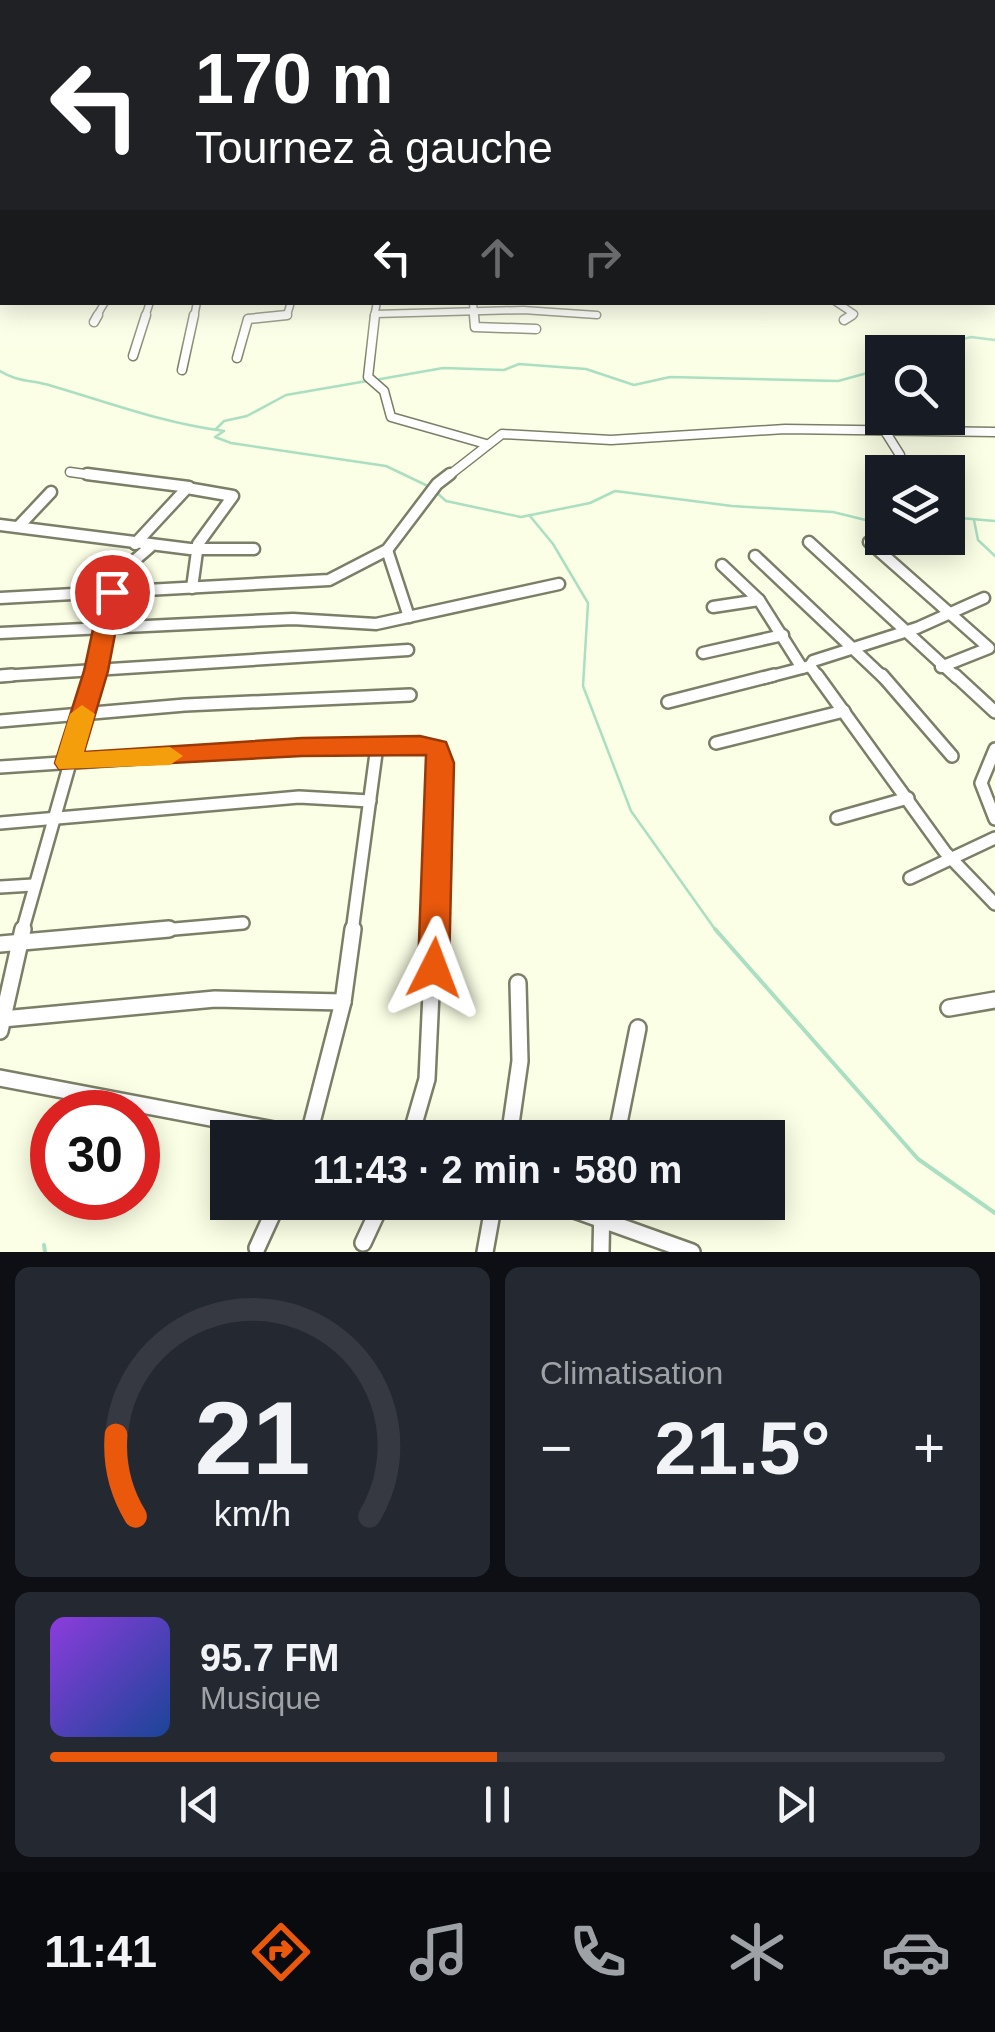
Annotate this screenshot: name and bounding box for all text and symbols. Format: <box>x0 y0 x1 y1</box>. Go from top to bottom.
icon: left <box>30 40 160 170</box>
text: 170 m <box>195 40 393 118</box>
text: Tournez à gauche <box>195 122 553 173</box>
icon: left <box>365 230 420 285</box>
icon: ahead <box>470 230 525 285</box>
icon: right <box>575 230 630 285</box>
map controls <box>865 335 965 555</box>
button: search <box>865 335 965 435</box>
button: layers <box>865 455 965 555</box>
pin <box>70 550 155 635</box>
icon: arrive <box>85 565 140 620</box>
position arrow <box>382 916 486 1020</box>
speed limit sign: 30 <box>30 1090 160 1220</box>
text: 11:43 · 2 min · 580 m <box>313 1149 682 1191</box>
text: Climatisation <box>540 1355 723 1391</box>
text: 21 <box>195 1380 310 1496</box>
text: 21.5° <box>655 1406 830 1490</box>
text: − <box>540 1417 572 1479</box>
text: + <box>913 1417 945 1479</box>
text: km/h <box>214 1494 291 1534</box>
text: 95.7 FM <box>200 1637 339 1679</box>
text: Musique <box>200 1680 321 1716</box>
icon: previous <box>172 1777 227 1832</box>
icon: pause <box>470 1777 525 1832</box>
icon: next <box>768 1777 823 1832</box>
icon: directions <box>246 1917 316 1987</box>
icon: music <box>404 1917 474 1987</box>
icon: phone <box>563 1917 633 1987</box>
icon: climate <box>722 1917 792 1987</box>
icon: car <box>881 1917 951 1987</box>
text: 11:41 <box>44 1926 157 1977</box>

